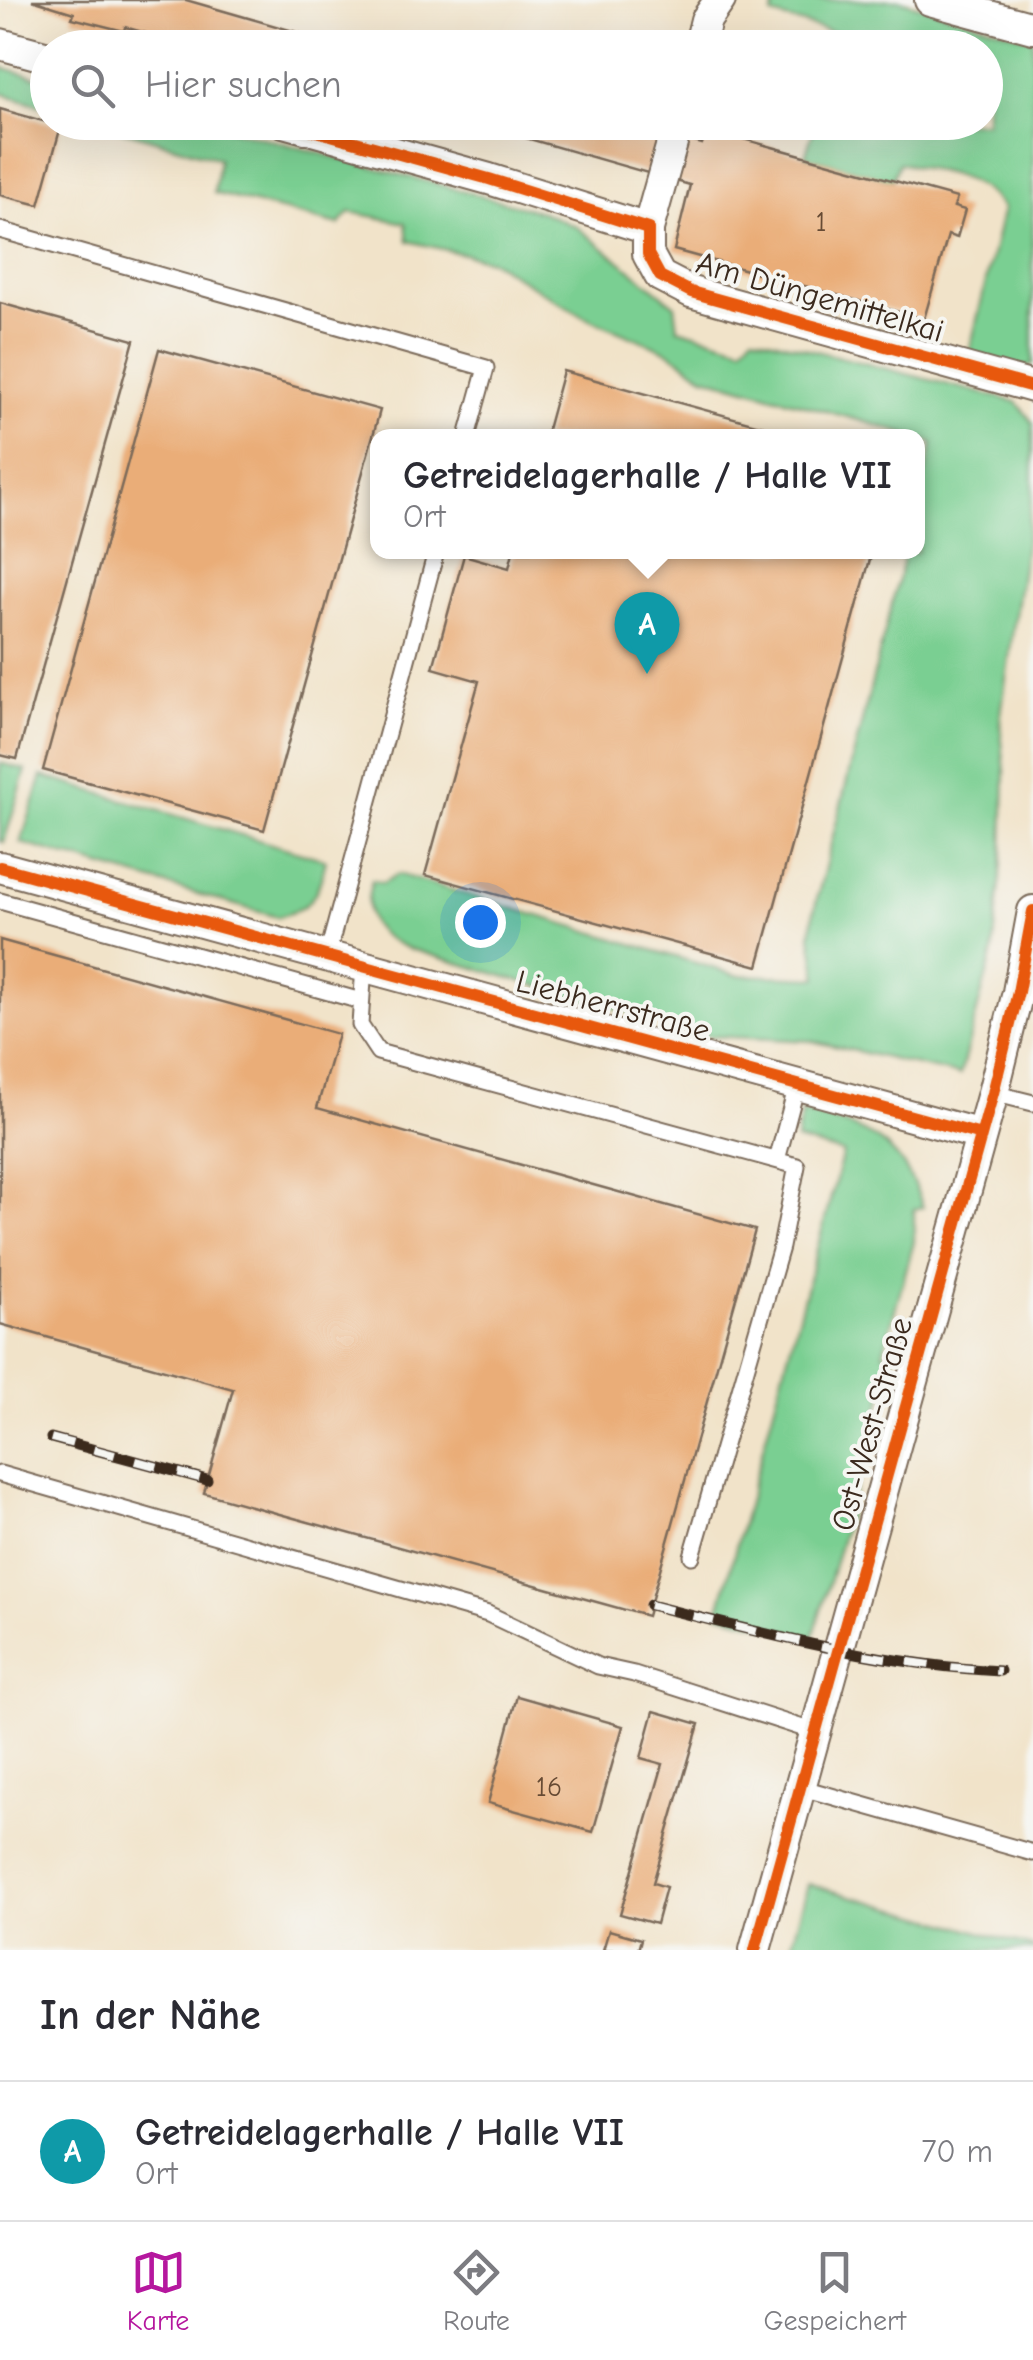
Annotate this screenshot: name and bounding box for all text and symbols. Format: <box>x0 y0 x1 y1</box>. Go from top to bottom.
search box <box>30 30 1003 140</box>
icon: search <box>65 58 120 113</box>
text: Hier suchen <box>145 63 342 107</box>
house number: 1 <box>815 206 827 238</box>
street label: Am Düngemittelkai <box>692 244 948 350</box>
popup <box>370 429 925 559</box>
text: Getreidelagerhalle / Halle VII <box>403 454 892 498</box>
text: Ort <box>403 498 445 535</box>
pin: A <box>614 592 680 674</box>
your location <box>455 897 506 948</box>
street label: Liebherrstraße <box>512 962 714 1050</box>
street label: Ost-West-Straße <box>824 1313 920 1535</box>
house number: 16 <box>536 1771 562 1803</box>
text: In der Nähe <box>40 1991 261 2040</box>
text: Getreidelagerhalle / Halle VII <box>135 2111 624 2155</box>
text: A <box>64 2133 81 2170</box>
text: 70 m <box>921 2133 993 2170</box>
text: Ort <box>135 2155 177 2192</box>
tab: Karte <box>127 2245 189 2337</box>
tab: Route <box>443 2245 510 2337</box>
tab: Gespeichert <box>763 2245 906 2337</box>

